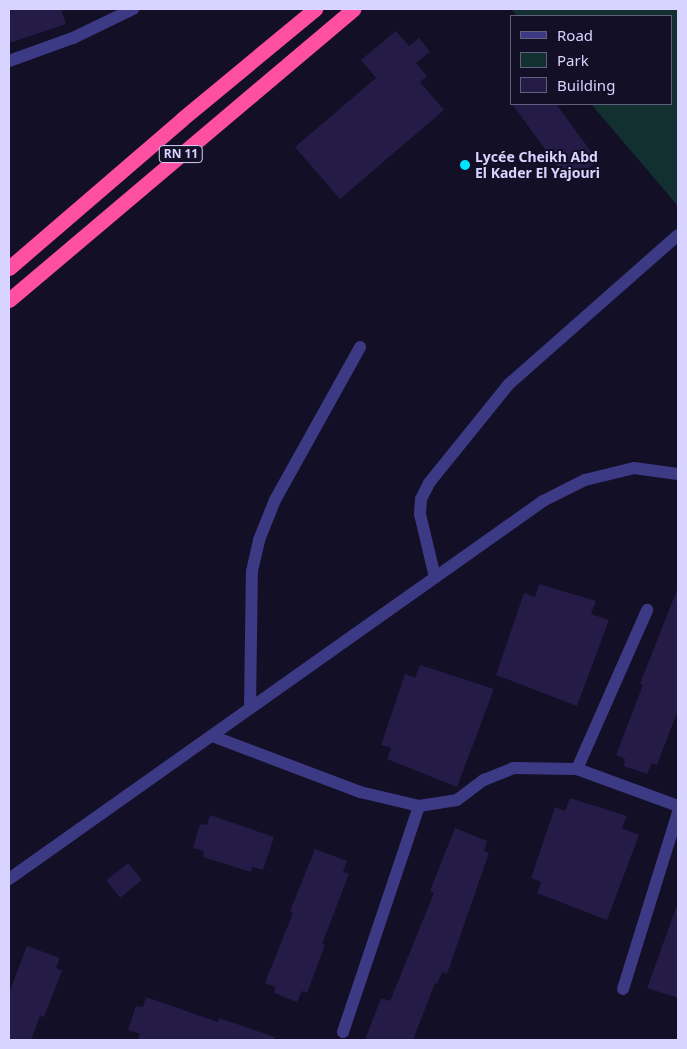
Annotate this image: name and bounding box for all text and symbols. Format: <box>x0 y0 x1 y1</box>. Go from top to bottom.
legend <box>510 15 672 105</box>
text: Road <box>557 25 593 45</box>
text: Park <box>557 50 589 70</box>
text: Building <box>557 75 615 95</box>
road number: RN 11 <box>158 144 204 164</box>
place label: Lycée Cheikh Abd El Kader El Yajouri <box>475 149 600 182</box>
marker: Lycée Cheikh Abd El Kader El Yajouri <box>459 159 471 171</box>

